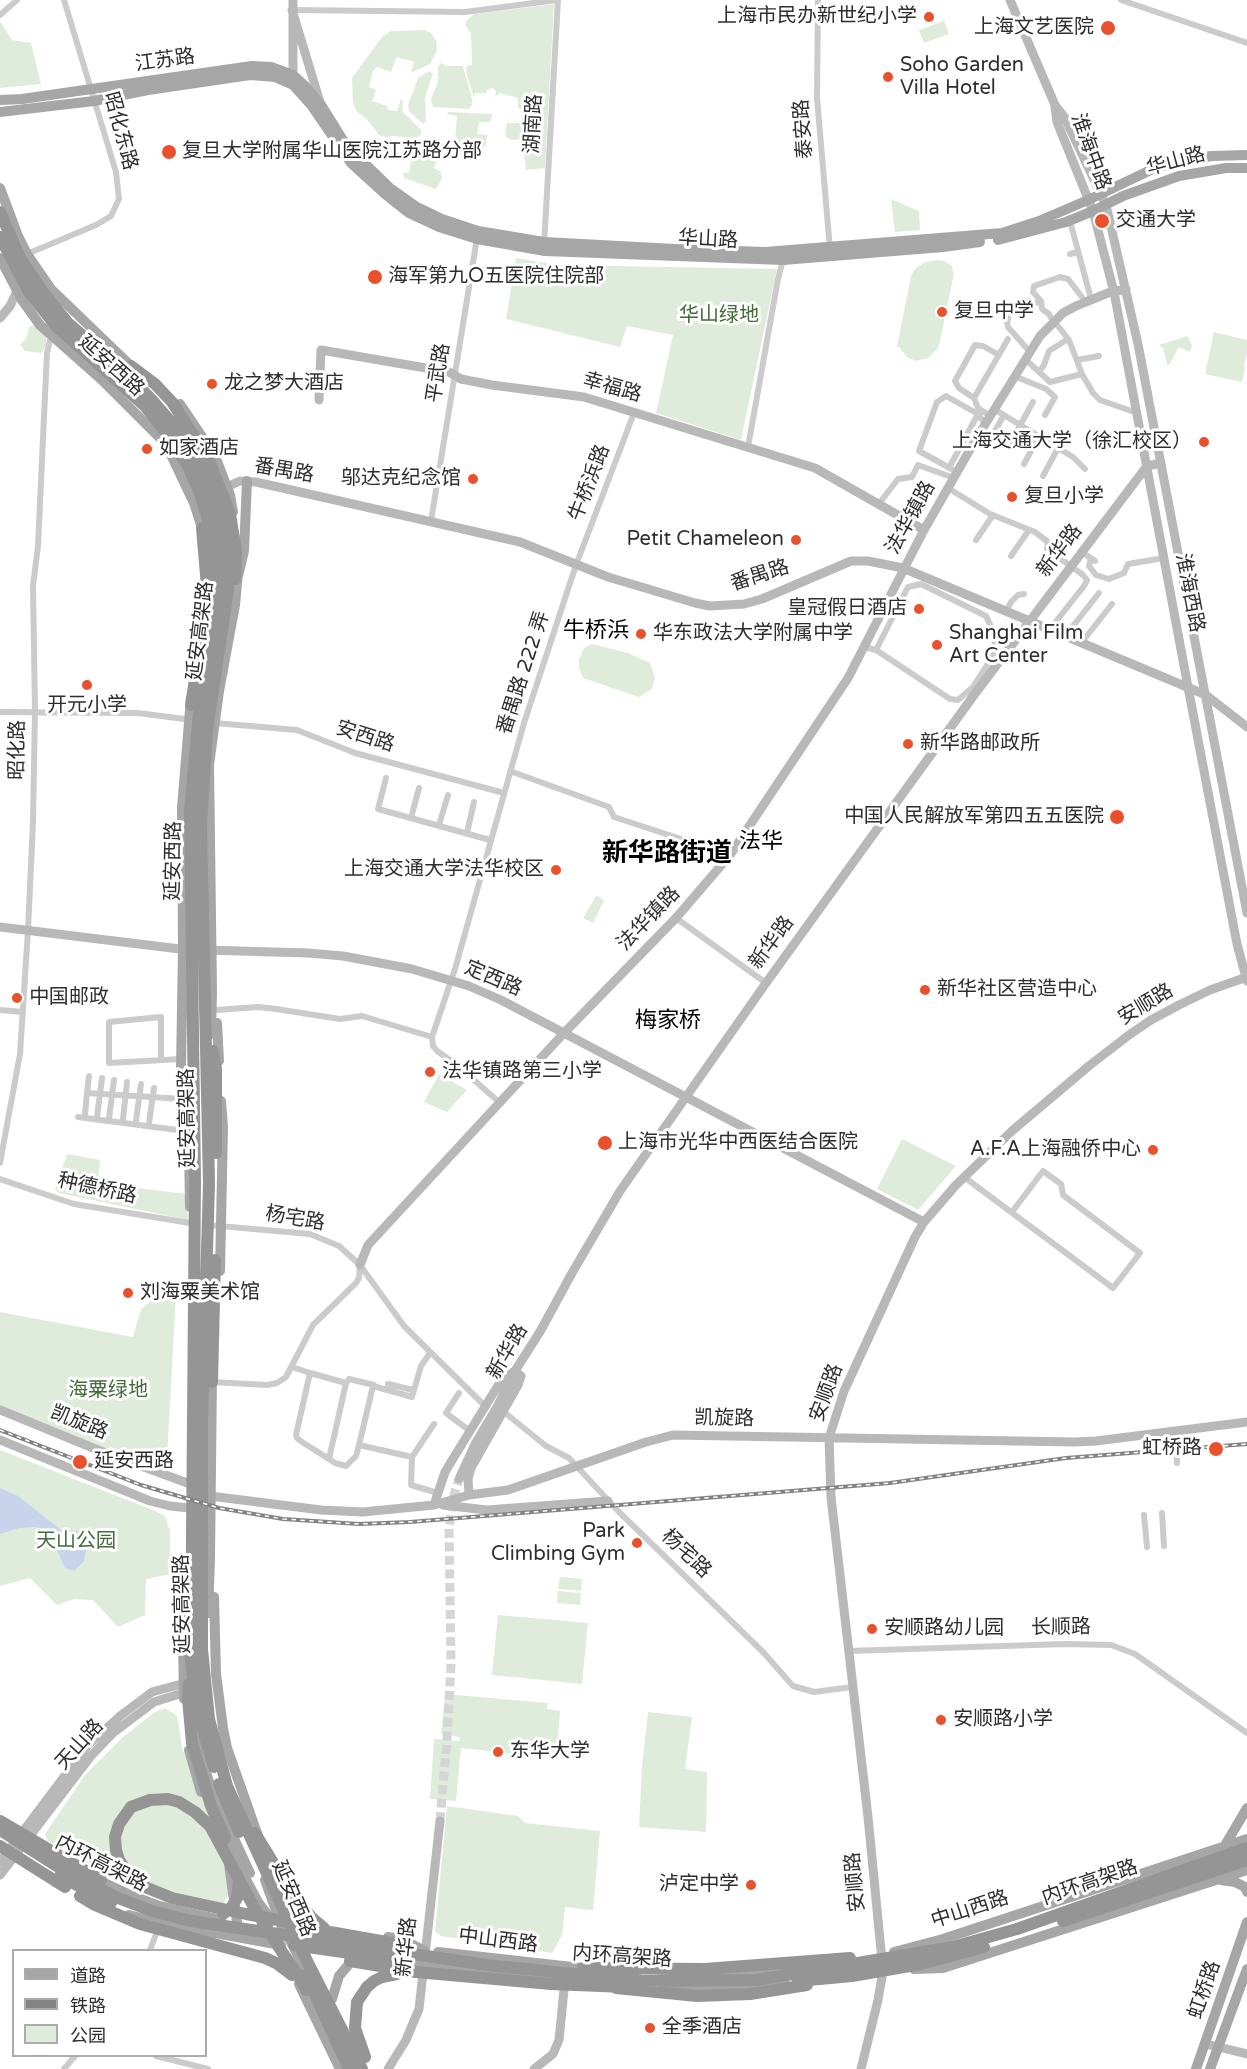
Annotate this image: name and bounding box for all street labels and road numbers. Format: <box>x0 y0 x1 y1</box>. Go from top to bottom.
street label: 江苏路 <box>134 45 196 77</box>
street label: 昭化东路 <box>98 89 142 173</box>
street label: 湖南路 <box>520 93 548 155</box>
street label: 泰安路 <box>790 98 818 160</box>
street label: 淮海中路 <box>1065 110 1115 194</box>
street label: 华山路 <box>1144 143 1208 181</box>
street label: 华山路 <box>677 226 739 254</box>
street label: 延安西路 <box>73 330 149 402</box>
street label: 平武路 <box>422 341 456 405</box>
street label: 幸福路 <box>580 368 644 408</box>
street label: 牛桥浜路 <box>564 441 616 525</box>
street label: 番禺路 <box>252 454 316 488</box>
street label: 法华镇路 <box>881 477 941 559</box>
street label: 新华路 <box>1032 520 1088 582</box>
street label: 淮海西路 <box>1170 551 1208 635</box>
street label: 番禺路 <box>728 555 792 597</box>
street label: 延安高架路 <box>183 580 219 682</box>
street label: 番禺路 222 弄 <box>493 608 555 738</box>
street label: 安西路 <box>333 716 397 758</box>
street label: 昭化路 <box>5 720 31 780</box>
street label: 延安西路 <box>161 821 187 901</box>
street label: 法华镇路 <box>613 882 685 956</box>
street label: 新华路 <box>745 912 799 974</box>
street label: 定西路 <box>461 956 525 1002</box>
street label: 安顺路 <box>1114 979 1178 1031</box>
street label: 延安高架路 <box>175 1068 201 1168</box>
street label: 种德桥路 <box>55 1169 139 1209</box>
street label: 杨宅路 <box>263 1202 327 1236</box>
street label: 新华路 <box>483 1320 533 1384</box>
street label: 安顺路 <box>805 1361 849 1425</box>
street label: 凯旋路 <box>47 1401 111 1445</box>
street label: 凯旋路 <box>694 1406 754 1432</box>
street label: 杨宅路 <box>656 1525 716 1583</box>
street label: 延安高架路 <box>170 1554 196 1654</box>
street label: 长顺路 <box>1031 1615 1091 1641</box>
street label: 天山路 <box>51 1715 109 1775</box>
street label: 内环高架路 <box>51 1831 151 1897</box>
street label: 安顺路 <box>841 1851 871 1913</box>
street label: 内环高架路 <box>1039 1855 1141 1911</box>
street label: 延安西路 <box>266 1857 320 1941</box>
street label: 中山西路 <box>928 1886 1012 1934</box>
street label: 新华路 <box>392 1916 422 1978</box>
street label: 中山西路 <box>457 1924 539 1958</box>
street label: 内环高架路 <box>571 1942 673 1972</box>
street label: 虹桥路 <box>1184 1958 1226 2022</box>

